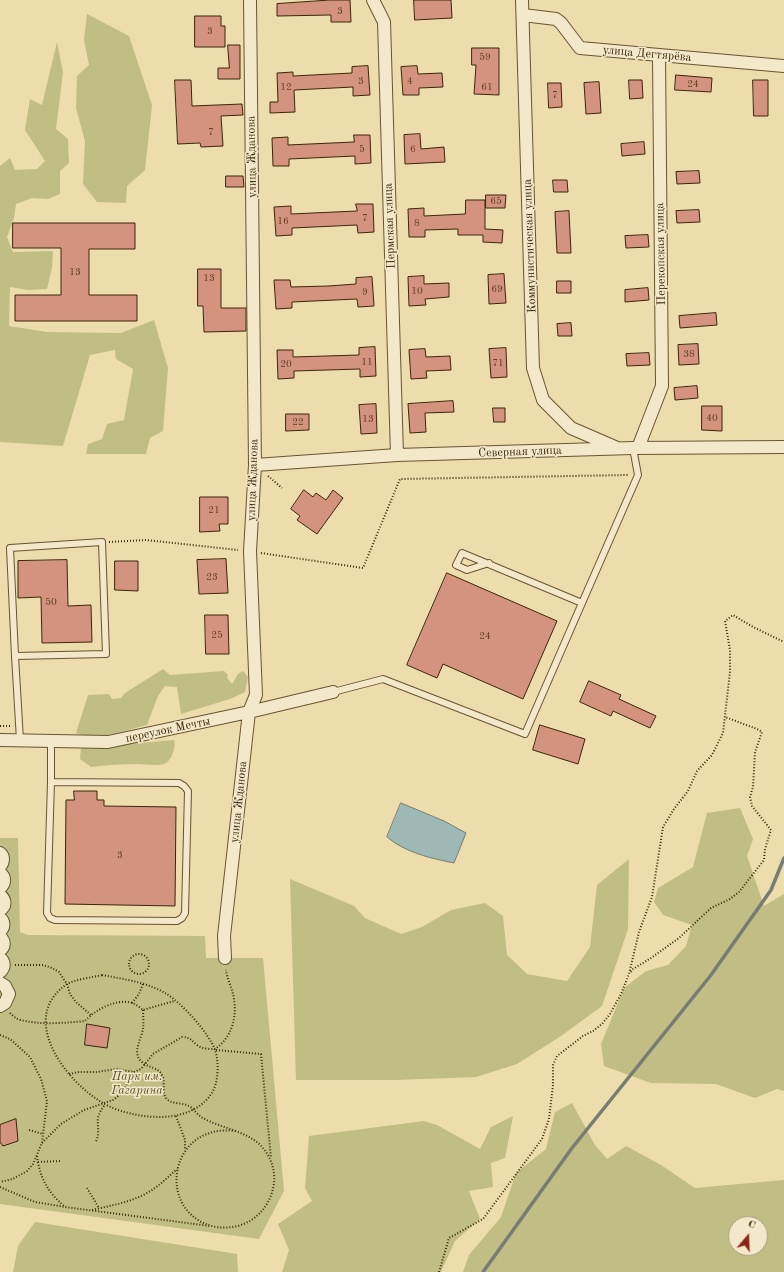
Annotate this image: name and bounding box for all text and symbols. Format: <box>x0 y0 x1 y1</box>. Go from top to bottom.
house number: 3 <box>337 5 343 17</box>
house number: 3 <box>207 25 213 37</box>
street label: улица Дегтярёва <box>602 43 692 65</box>
house number: 59 <box>479 51 491 63</box>
house number: 3 <box>358 75 364 87</box>
house number: 4 <box>407 75 413 87</box>
house number: 24 <box>687 78 699 90</box>
house number: 12 <box>280 81 292 93</box>
house number: 61 <box>481 81 493 93</box>
house number: 7 <box>552 89 558 101</box>
street label: улица Жданова <box>244 116 260 198</box>
house number: 7 <box>208 126 214 138</box>
house number: 5 <box>359 143 365 155</box>
house number: 6 <box>410 143 416 155</box>
street label: Коммунистическая улица <box>520 179 540 313</box>
street label: Пермская улица <box>381 183 399 269</box>
house number: 65 <box>490 195 502 207</box>
street label: Перекопская улица <box>653 203 669 305</box>
house number: 7 <box>362 212 368 224</box>
house number: 16 <box>277 215 289 227</box>
house number: 8 <box>414 217 420 229</box>
house number: 13 <box>69 266 81 278</box>
house number: 13 <box>203 272 215 284</box>
house number: 69 <box>491 283 503 295</box>
house number: 10 <box>411 285 423 297</box>
house number: 9 <box>362 286 368 298</box>
house number: 38 <box>683 348 695 360</box>
house number: 11 <box>361 356 373 368</box>
house number: 71 <box>492 357 504 369</box>
house number: 20 <box>280 358 292 370</box>
house number: 40 <box>706 412 718 424</box>
house number: 13 <box>362 413 374 425</box>
house number: 22 <box>292 416 304 428</box>
street label: улица Жданова <box>244 439 262 521</box>
street label: Северная улица <box>478 443 562 461</box>
house number: 21 <box>208 504 220 516</box>
house number: 23 <box>206 571 218 583</box>
house number: 50 <box>45 596 57 608</box>
house number: 25 <box>211 629 223 641</box>
house number: 24 <box>479 630 491 642</box>
street label: переулок Мечты <box>124 714 212 746</box>
street label: улица Жданова <box>228 760 250 844</box>
house number: 3 <box>117 849 123 861</box>
park label: Парк им. Гагарина <box>111 1070 163 1098</box>
north arrow <box>728 1216 768 1256</box>
text: С <box>747 1219 757 1232</box>

